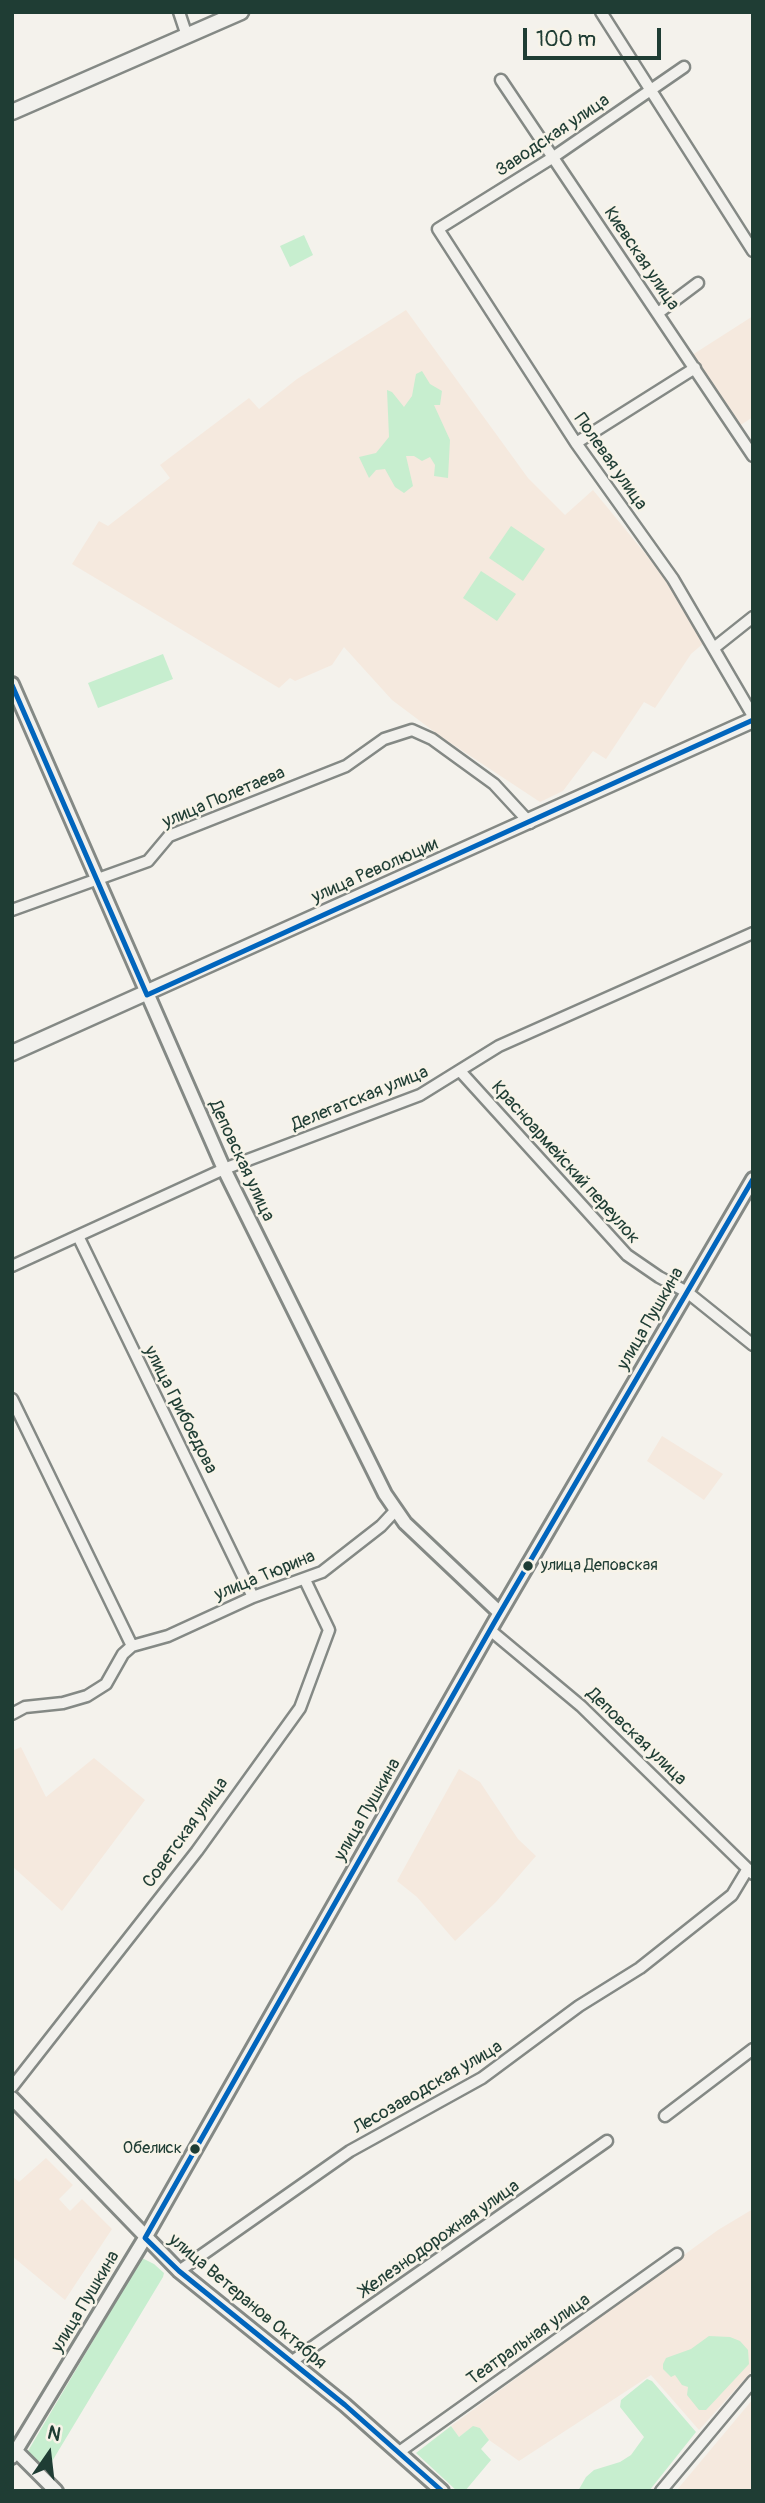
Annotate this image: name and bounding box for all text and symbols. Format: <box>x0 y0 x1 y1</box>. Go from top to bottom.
scale bar <box>527 14 665 58</box>
text: 100 m <box>536 26 596 53</box>
street label: Заводская улица <box>492 90 614 182</box>
street label: Киевская улица <box>598 203 684 315</box>
street label: Полевая улица <box>569 409 651 515</box>
street label: улица Полетаева <box>159 762 289 834</box>
street label: улица Революции <box>309 834 441 908</box>
street label: Делегатская улица <box>288 1062 432 1136</box>
street label: Красноармейский переулок <box>486 1077 644 1249</box>
street label: Деповская улица <box>203 1097 279 1225</box>
street label: улица Пушкина <box>613 1264 689 1374</box>
street label: улица Грибоедова <box>139 1343 221 1477</box>
street label: улица Тюрина <box>212 1546 318 1606</box>
place label: улица Деповская <box>541 1556 658 1576</box>
marker: улица Деповская <box>521 1559 535 1573</box>
street label: Деповская улица <box>581 1684 691 1790</box>
street label: улица Пушкина <box>330 1755 406 1865</box>
street label: Советская улица <box>139 1773 233 1893</box>
street label: Лесозаводская улица <box>349 2036 507 2140</box>
place label: Обелиск <box>123 2139 182 2159</box>
marker: Обелиск <box>188 2142 202 2156</box>
street label: Железнодорожная улица <box>356 2176 524 2302</box>
street label: улица Ветеранов Октября <box>164 2230 330 2374</box>
street label: улица Пушкина <box>47 2247 125 2357</box>
street label: Театральная улица <box>463 2289 595 2391</box>
north arrow <box>14 2419 84 2489</box>
text: N <box>45 2420 63 2447</box>

